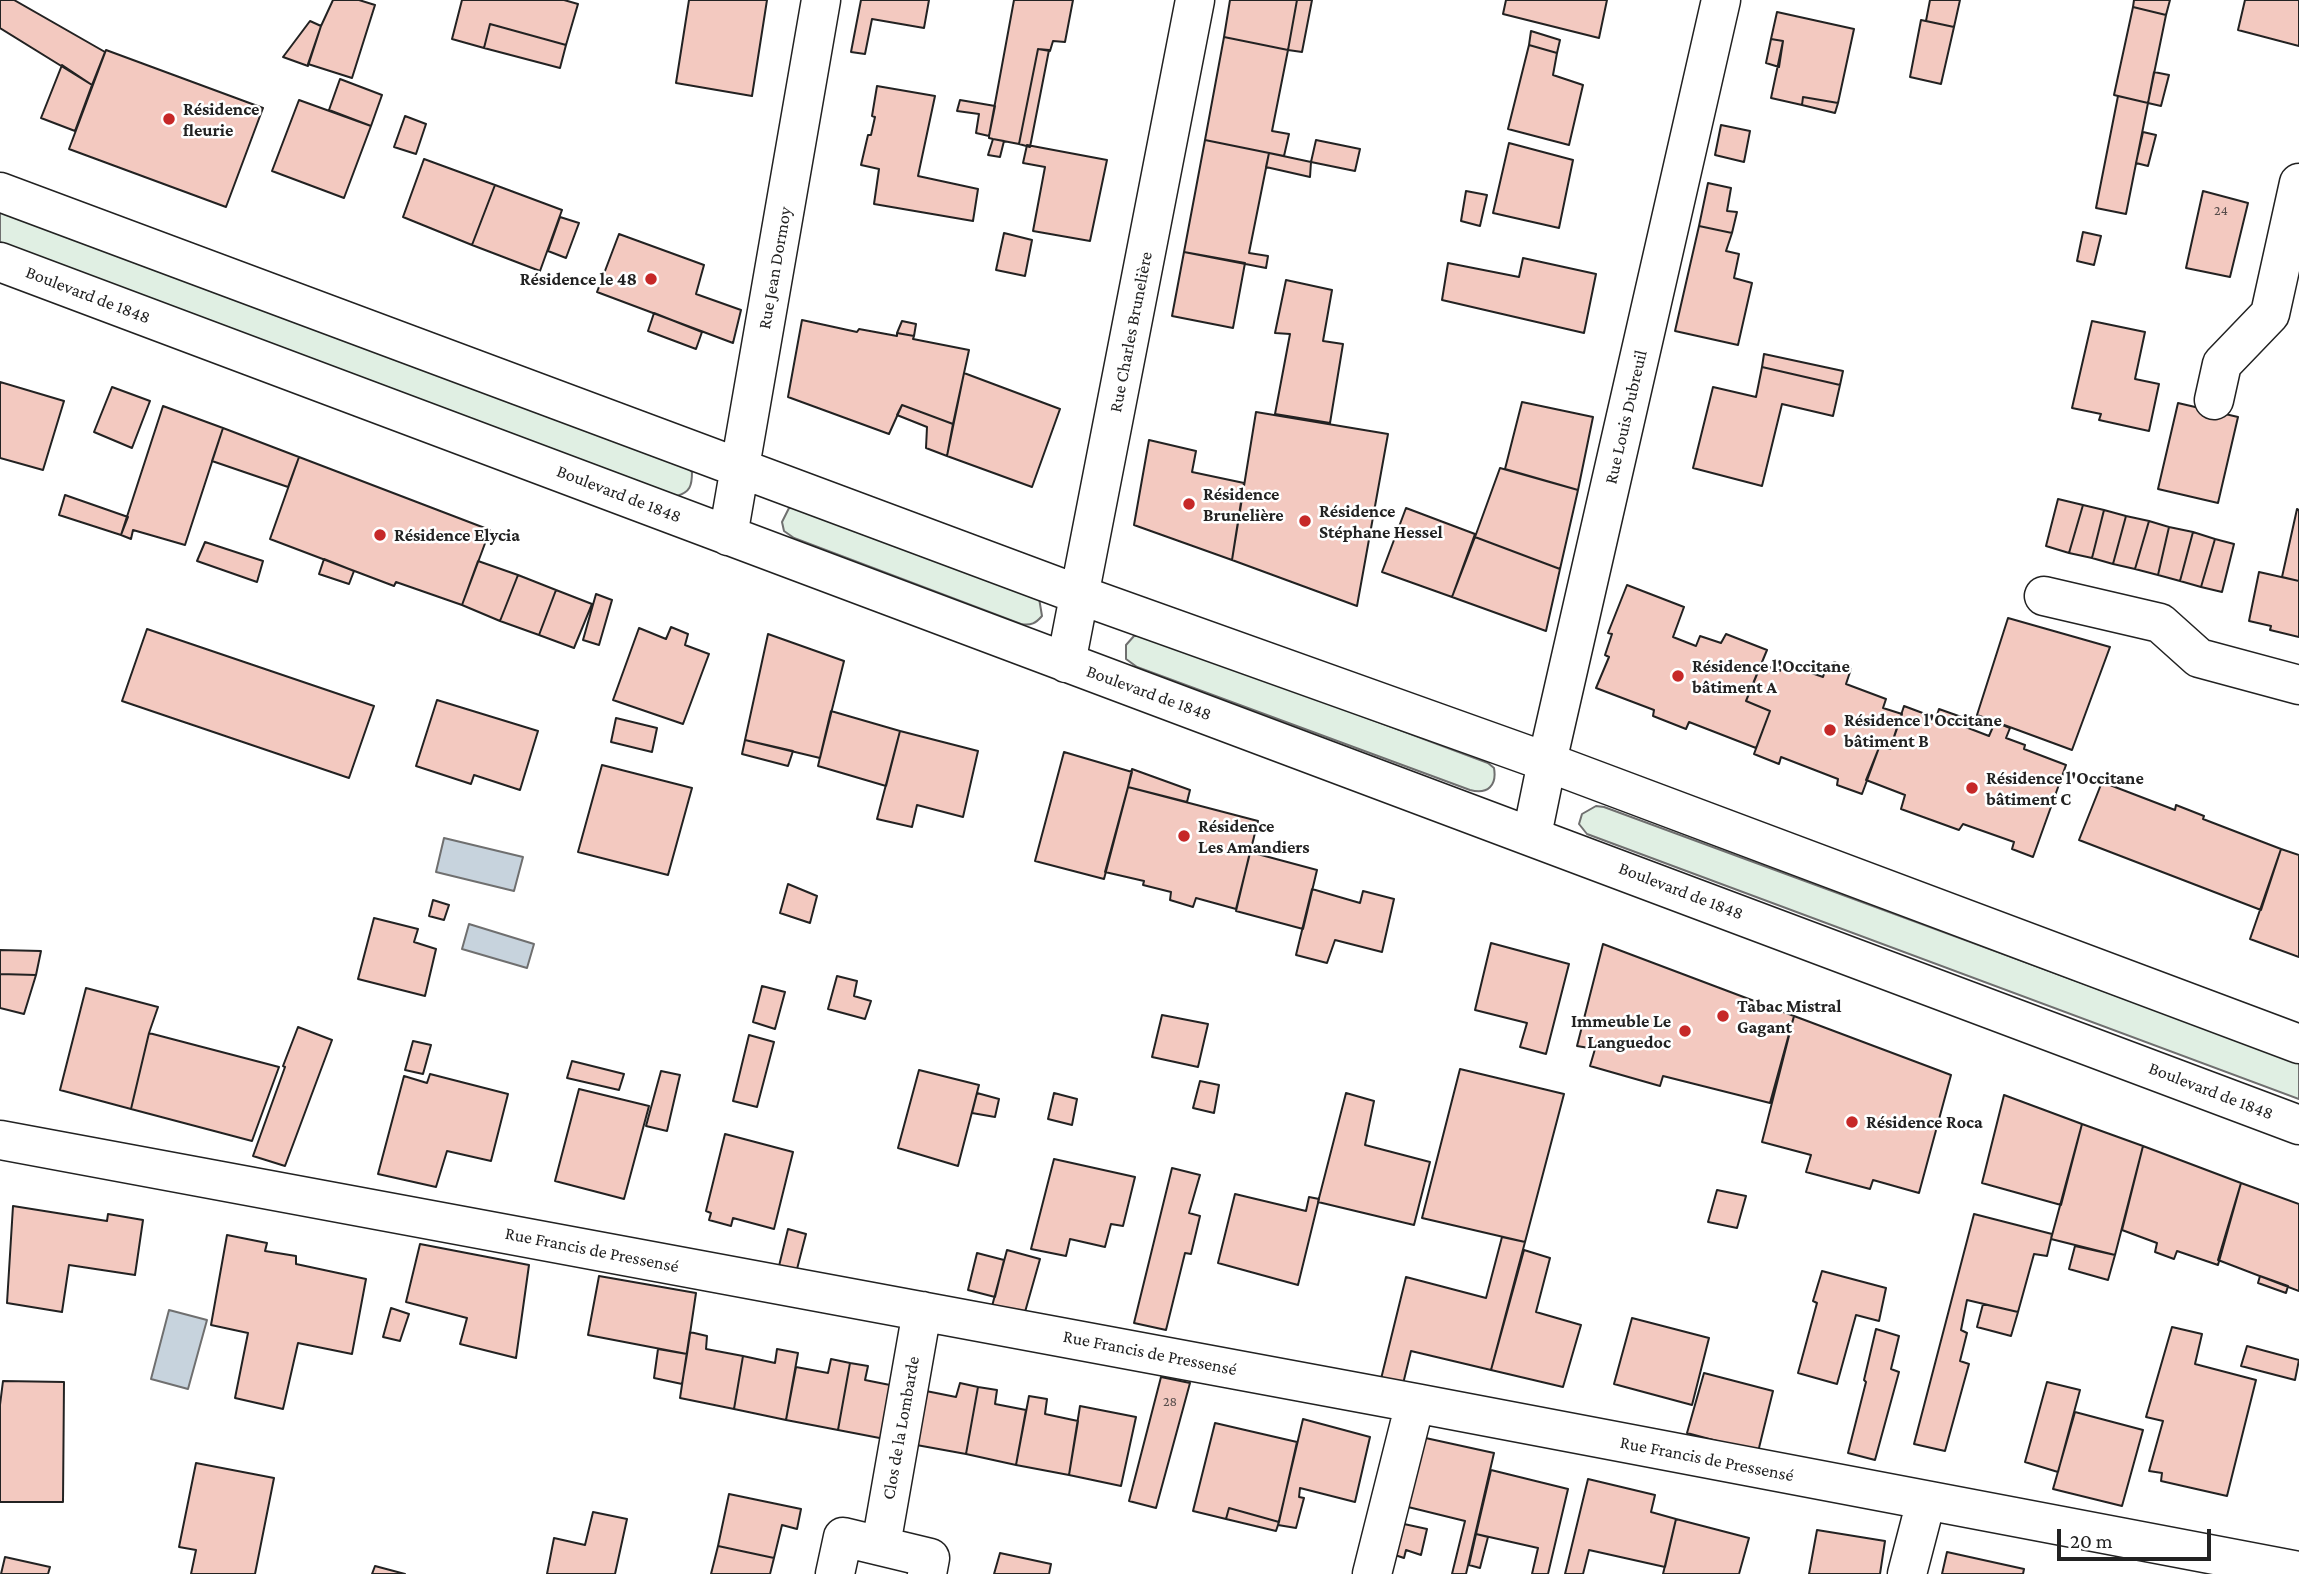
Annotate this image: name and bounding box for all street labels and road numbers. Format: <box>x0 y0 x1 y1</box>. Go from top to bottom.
street label: Rue Jean Dormoy <box>754 205 796 331</box>
street label: Rue Charles Brunelière <box>1105 250 1157 414</box>
street label: Boulevard de 1848 <box>23 261 153 329</box>
street label: Rue Louis Dubreuil <box>1600 348 1652 486</box>
street label: Boulevard de 1848 <box>554 460 684 528</box>
street label: Boulevard de 1848 <box>1083 660 1215 726</box>
street label: Boulevard de 1848 <box>1616 857 1746 925</box>
street label: Boulevard de 1848 <box>2146 1057 2276 1125</box>
street label: Rue Francis de Pressensé <box>503 1223 681 1277</box>
street label: Rue Francis de Pressensé <box>1061 1326 1239 1380</box>
street label: Clos de la Lombarde <box>878 1355 924 1501</box>
street label: Rue Francis de Pressensé <box>1618 1432 1796 1486</box>

